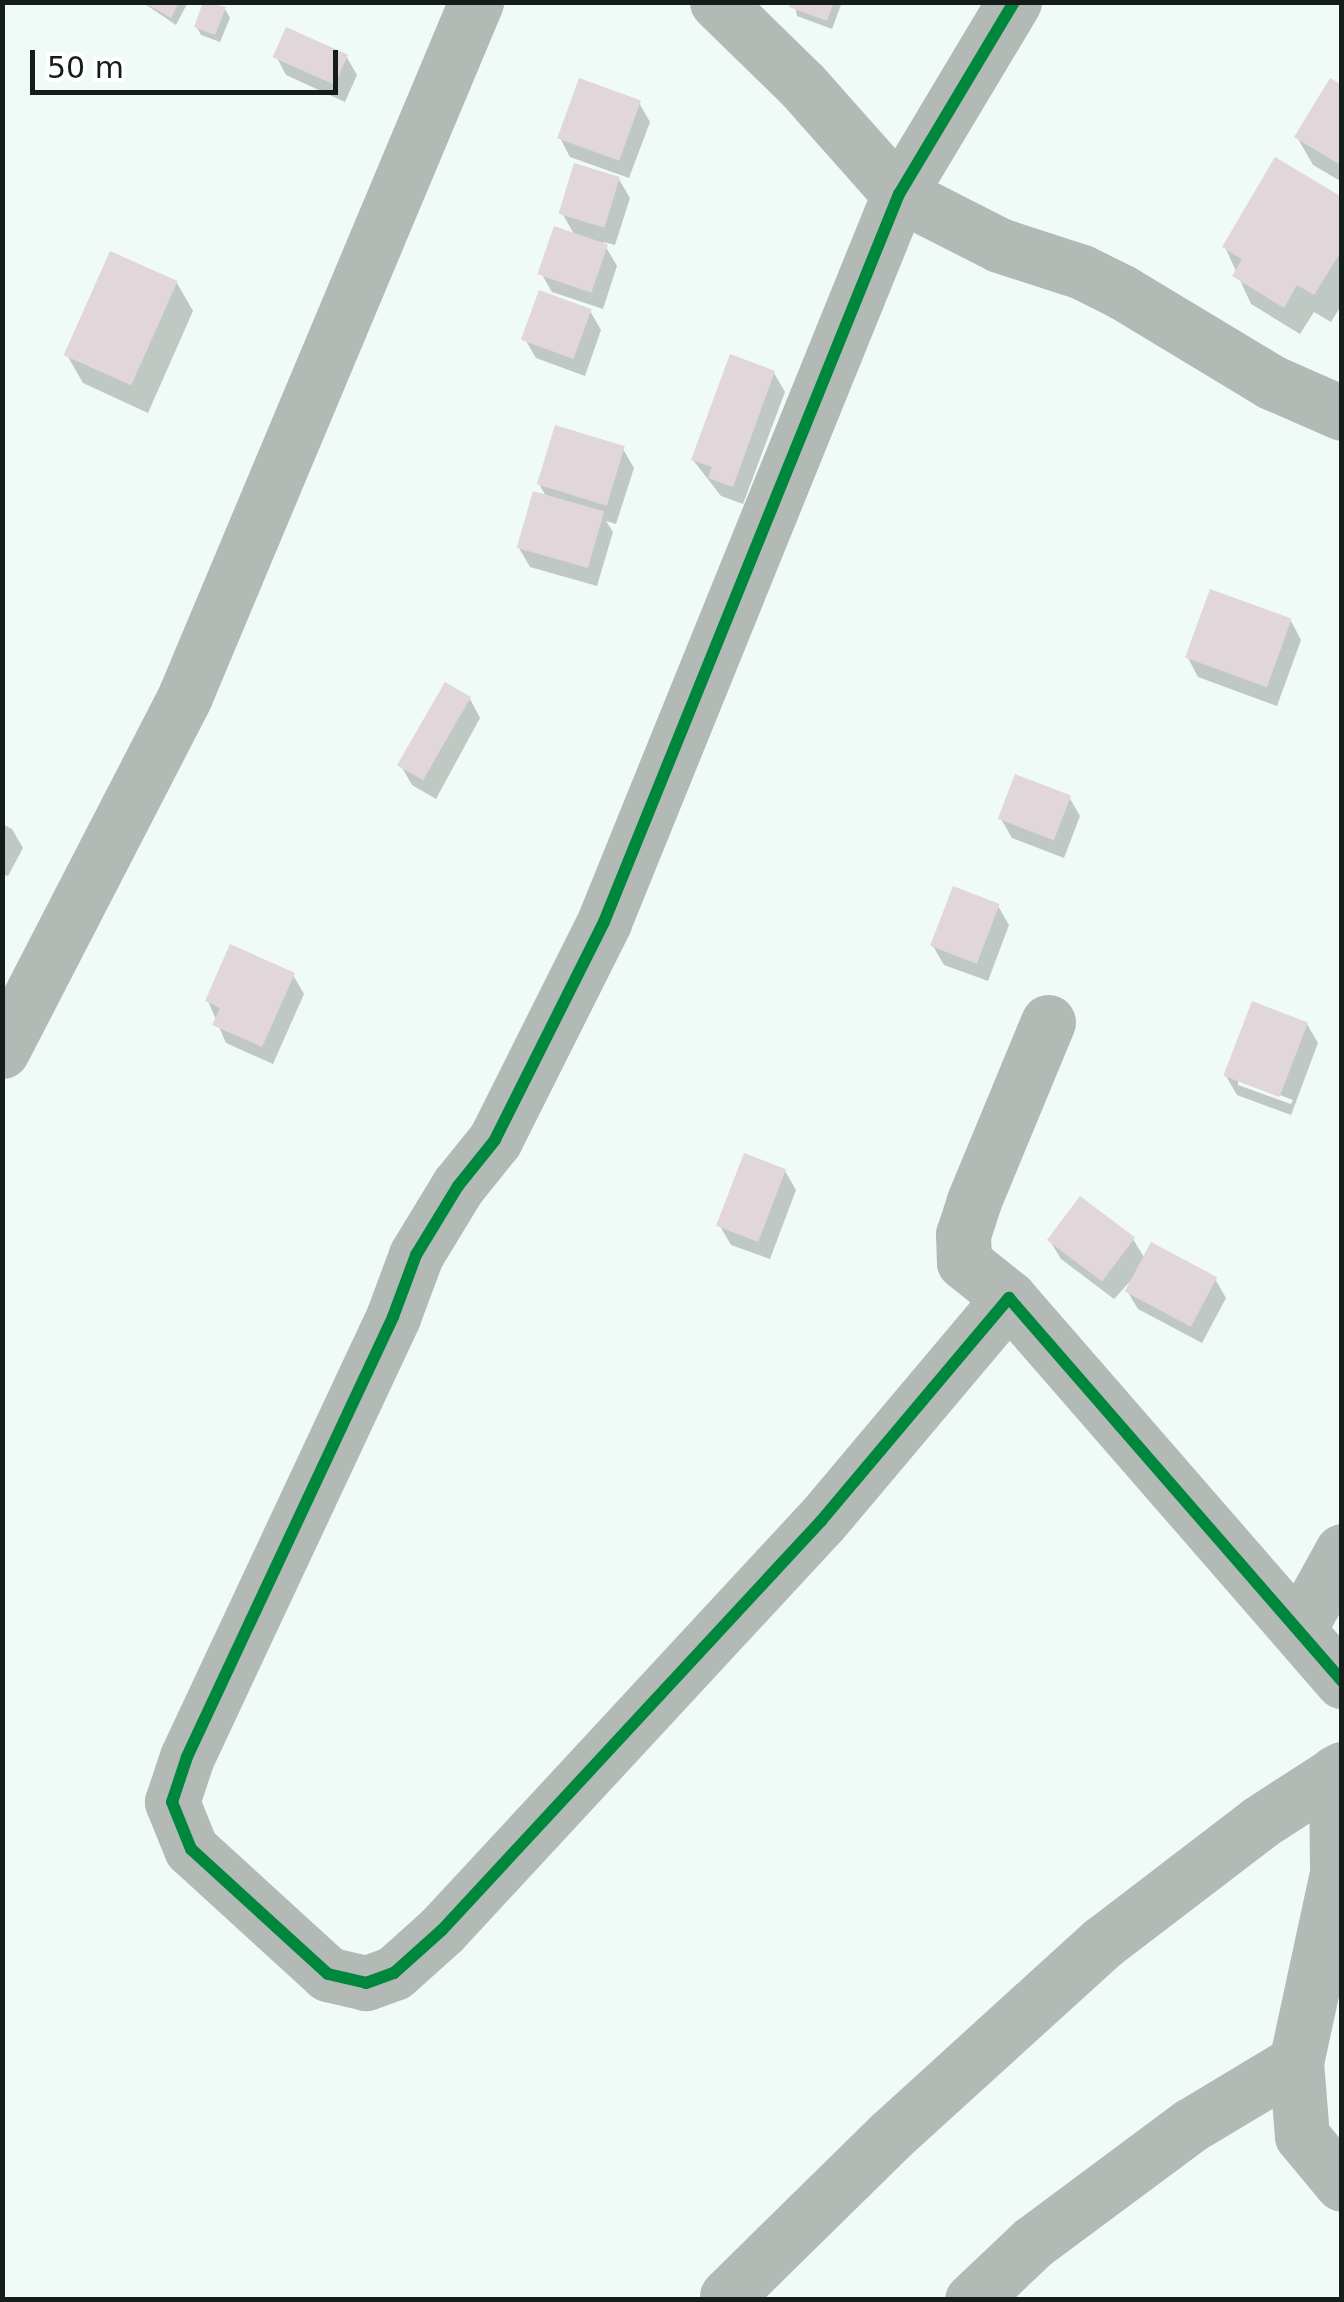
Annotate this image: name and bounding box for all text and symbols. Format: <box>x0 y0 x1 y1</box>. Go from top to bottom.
scale bar <box>35 30 342 92</box>
text: 50 m <box>47 50 124 85</box>

